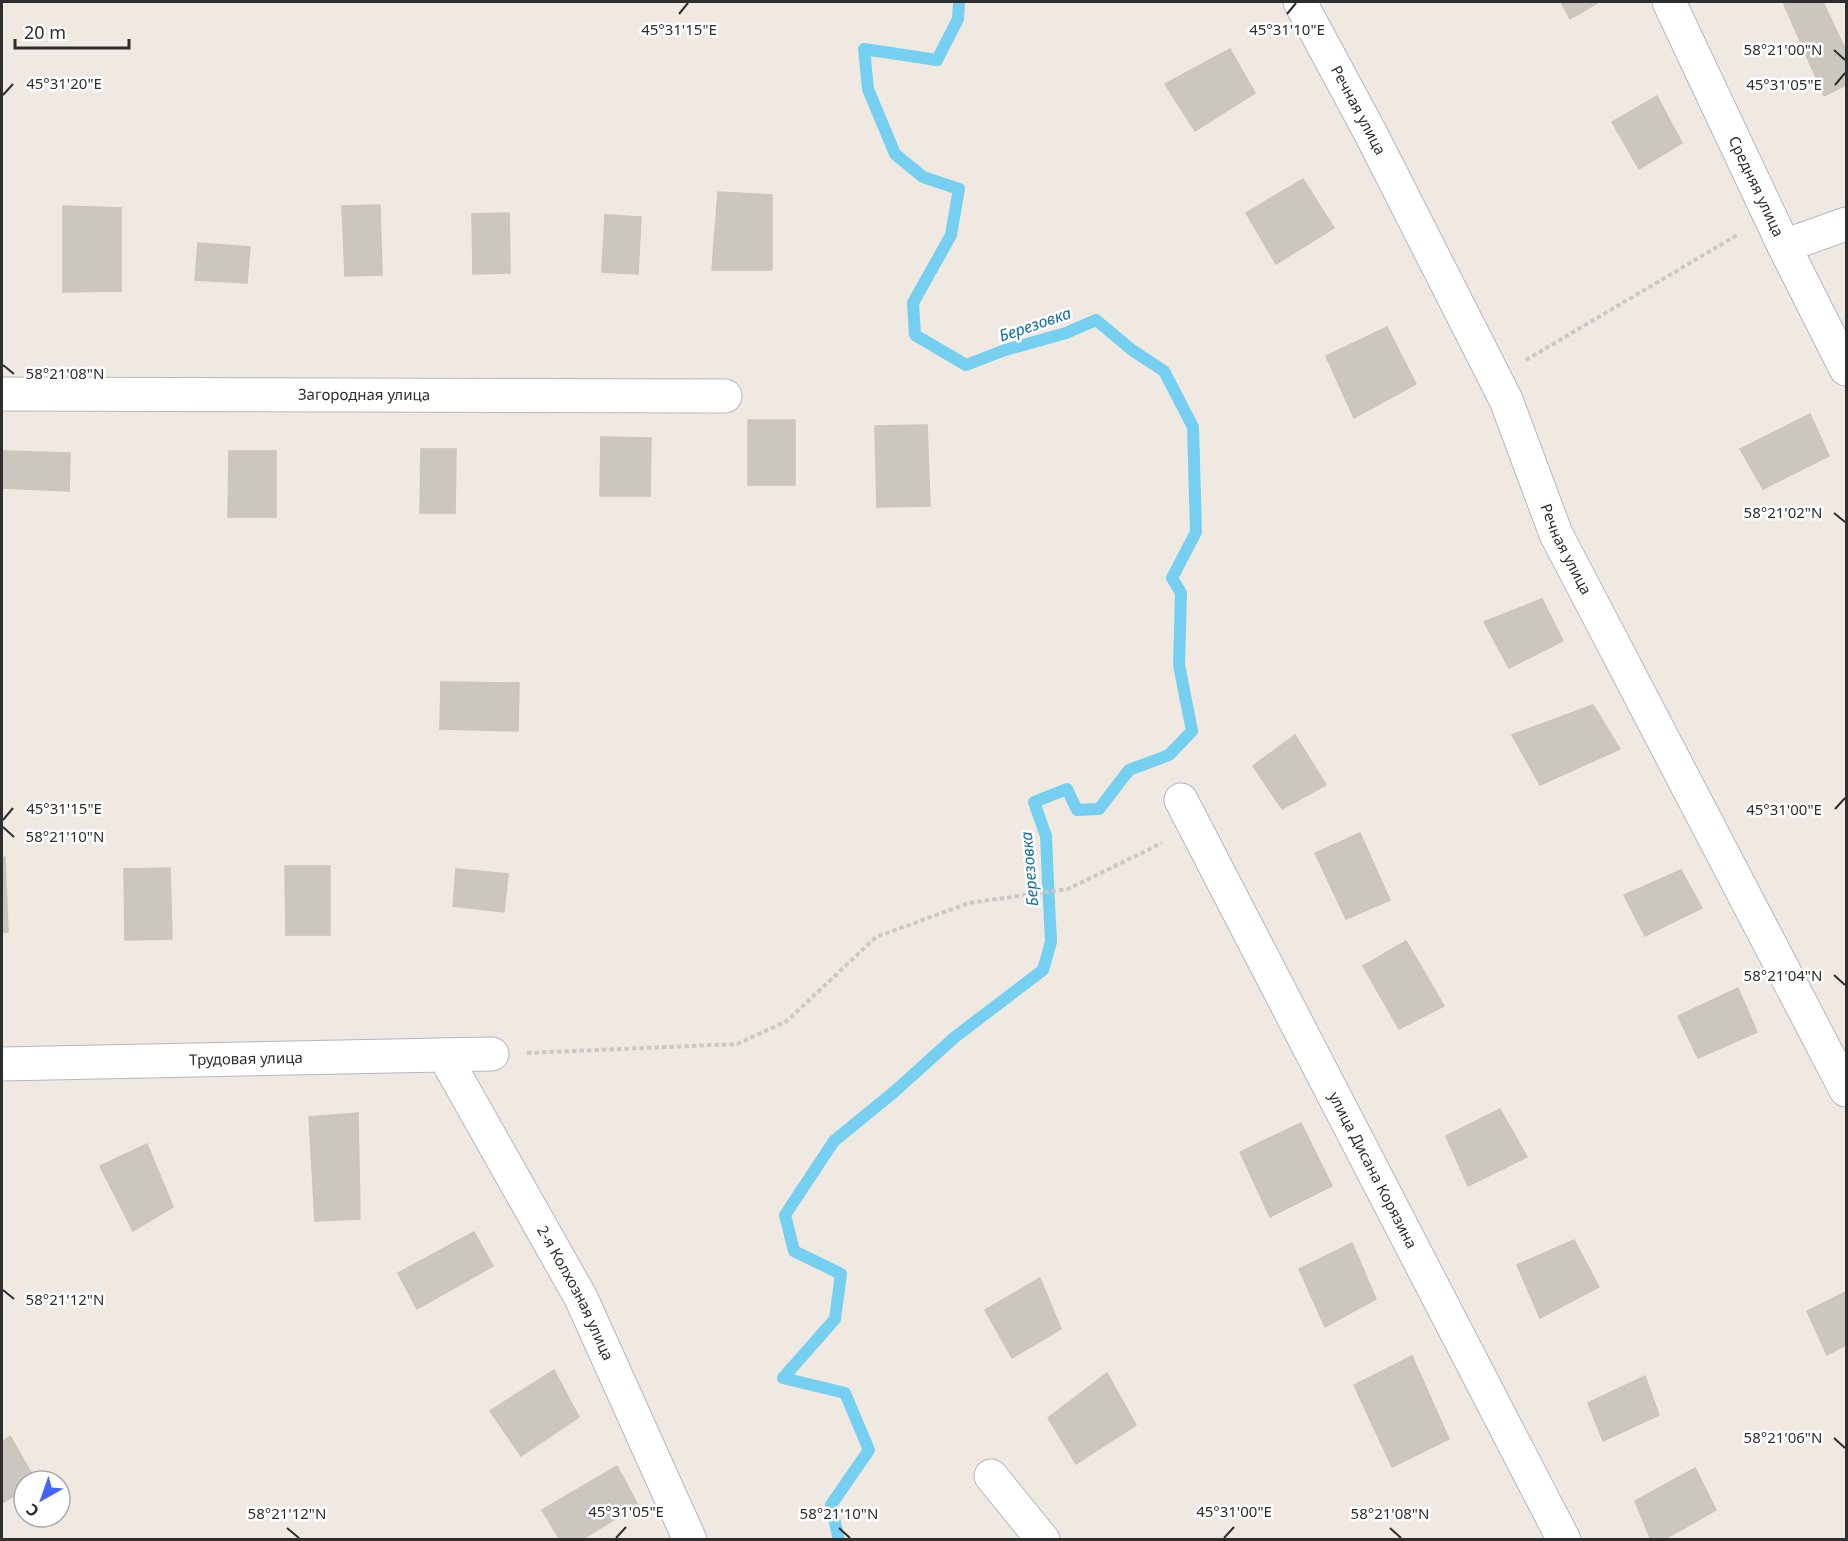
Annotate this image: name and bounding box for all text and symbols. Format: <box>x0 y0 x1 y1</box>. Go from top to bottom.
scale bar <box>15 12 129 50</box>
text: 45°31'15"E <box>641 19 717 39</box>
text: 45°31'10"E <box>1249 19 1325 39</box>
text: 20 m <box>24 20 66 44</box>
text: 58°21'00"N <box>1744 39 1822 59</box>
street label: Речная улица <box>1327 62 1391 158</box>
text: 45°31'20"E <box>26 73 102 93</box>
text: 45°31'05"E <box>1746 74 1822 94</box>
street label: Средняя улица <box>1725 133 1789 240</box>
water label: Березовка <box>996 301 1074 347</box>
text: 58°21'08"N <box>26 363 104 383</box>
street label: Загородная улица <box>298 384 430 404</box>
street label: Речная улица <box>1537 501 1597 598</box>
text: 58°21'02"N <box>1744 502 1822 522</box>
text: 45°31'15"E <box>26 798 102 818</box>
text: 45°31'00"E <box>1746 799 1822 819</box>
text: 58°21'10"N <box>26 826 104 846</box>
water label: Березовка <box>1015 831 1043 907</box>
text: 58°21'04"N <box>1744 965 1822 985</box>
street label: Трудовая улица <box>189 1047 303 1069</box>
street label: улица Дисана Корязина <box>1325 1088 1422 1252</box>
street label: 2-я Колхозная улица <box>533 1222 619 1363</box>
text: 58°21'12"N <box>26 1289 104 1309</box>
text: 58°21'06"N <box>1744 1427 1822 1447</box>
north arrow <box>12 1469 72 1529</box>
text: С <box>21 1499 43 1522</box>
text: 45°31'05"E <box>588 1501 664 1521</box>
text: 45°31'00"E <box>1196 1501 1272 1521</box>
text: 58°21'12"N <box>248 1503 326 1523</box>
text: 58°21'10"N <box>800 1503 878 1523</box>
text: 58°21'08"N <box>1351 1503 1429 1523</box>

